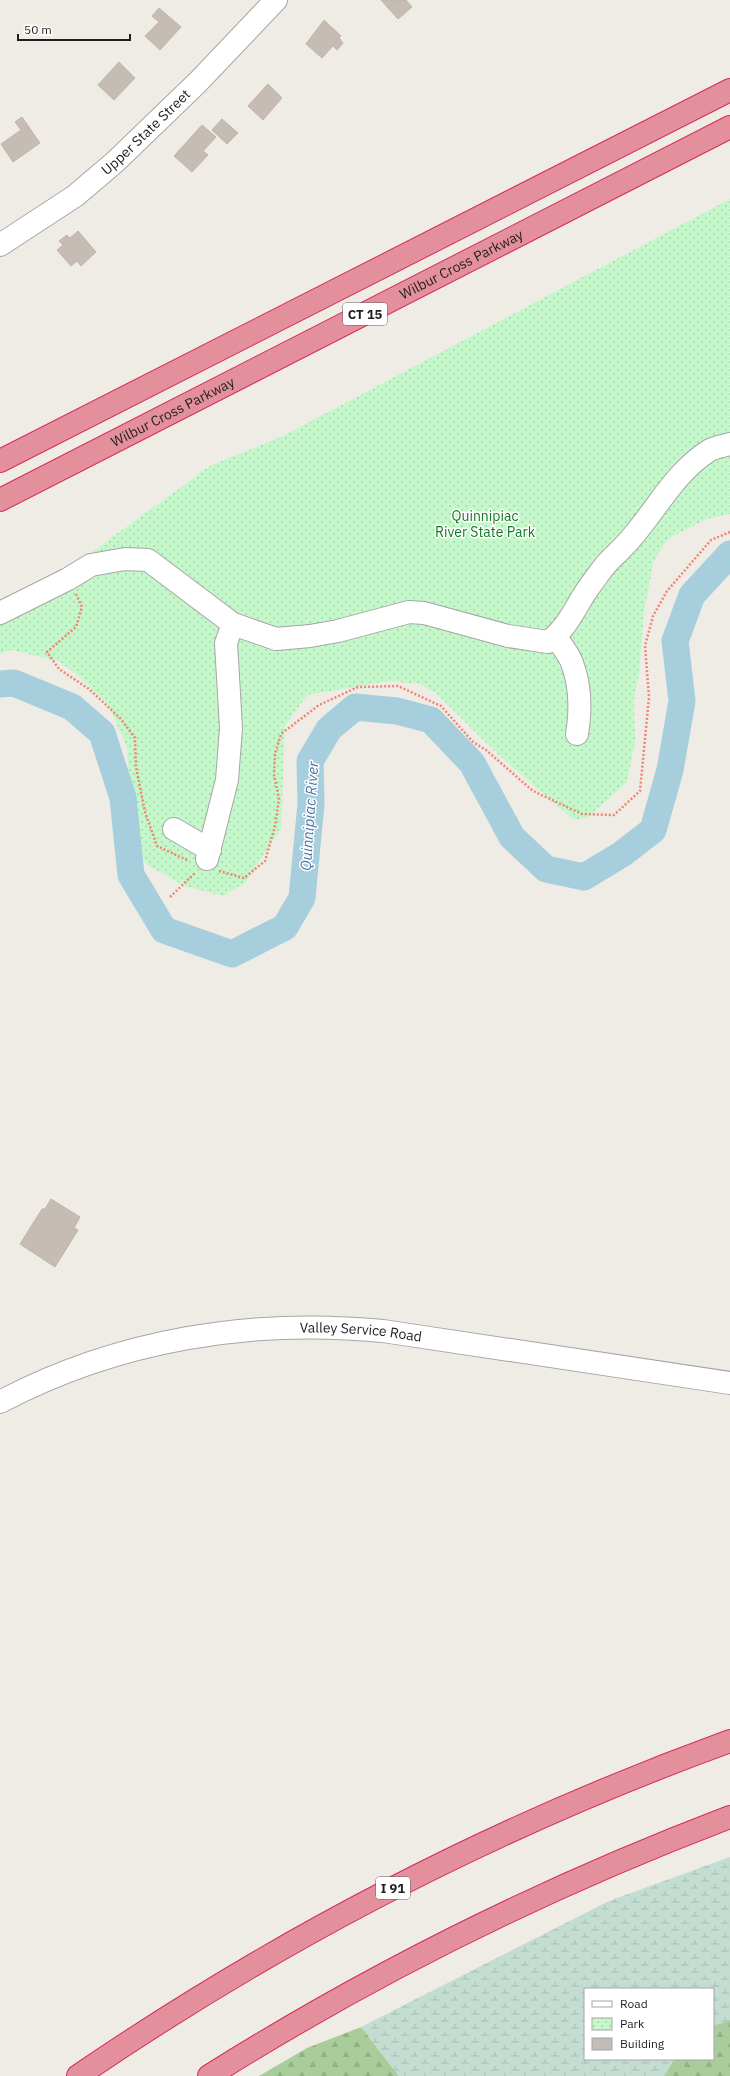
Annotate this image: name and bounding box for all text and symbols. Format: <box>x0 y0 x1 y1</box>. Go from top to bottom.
scale bar <box>18 16 130 42</box>
text: 50 m <box>24 22 52 37</box>
street label: Upper State Street <box>97 85 194 179</box>
street label: Wilbur Cross Parkway <box>397 225 526 303</box>
road number: CT 15 <box>343 303 387 325</box>
street label: Wilbur Cross Parkway <box>108 373 238 451</box>
park label: Quinnipiac River State Park <box>435 507 536 541</box>
water label: Quinnipiac River <box>296 760 322 871</box>
street label: Valley Service Road <box>300 1318 423 1346</box>
road number: I 91 <box>376 1877 410 1899</box>
legend <box>584 1988 714 2060</box>
text: Road <box>620 1996 648 2011</box>
text: Park <box>620 2016 645 2031</box>
text: Building <box>620 2036 665 2051</box>

